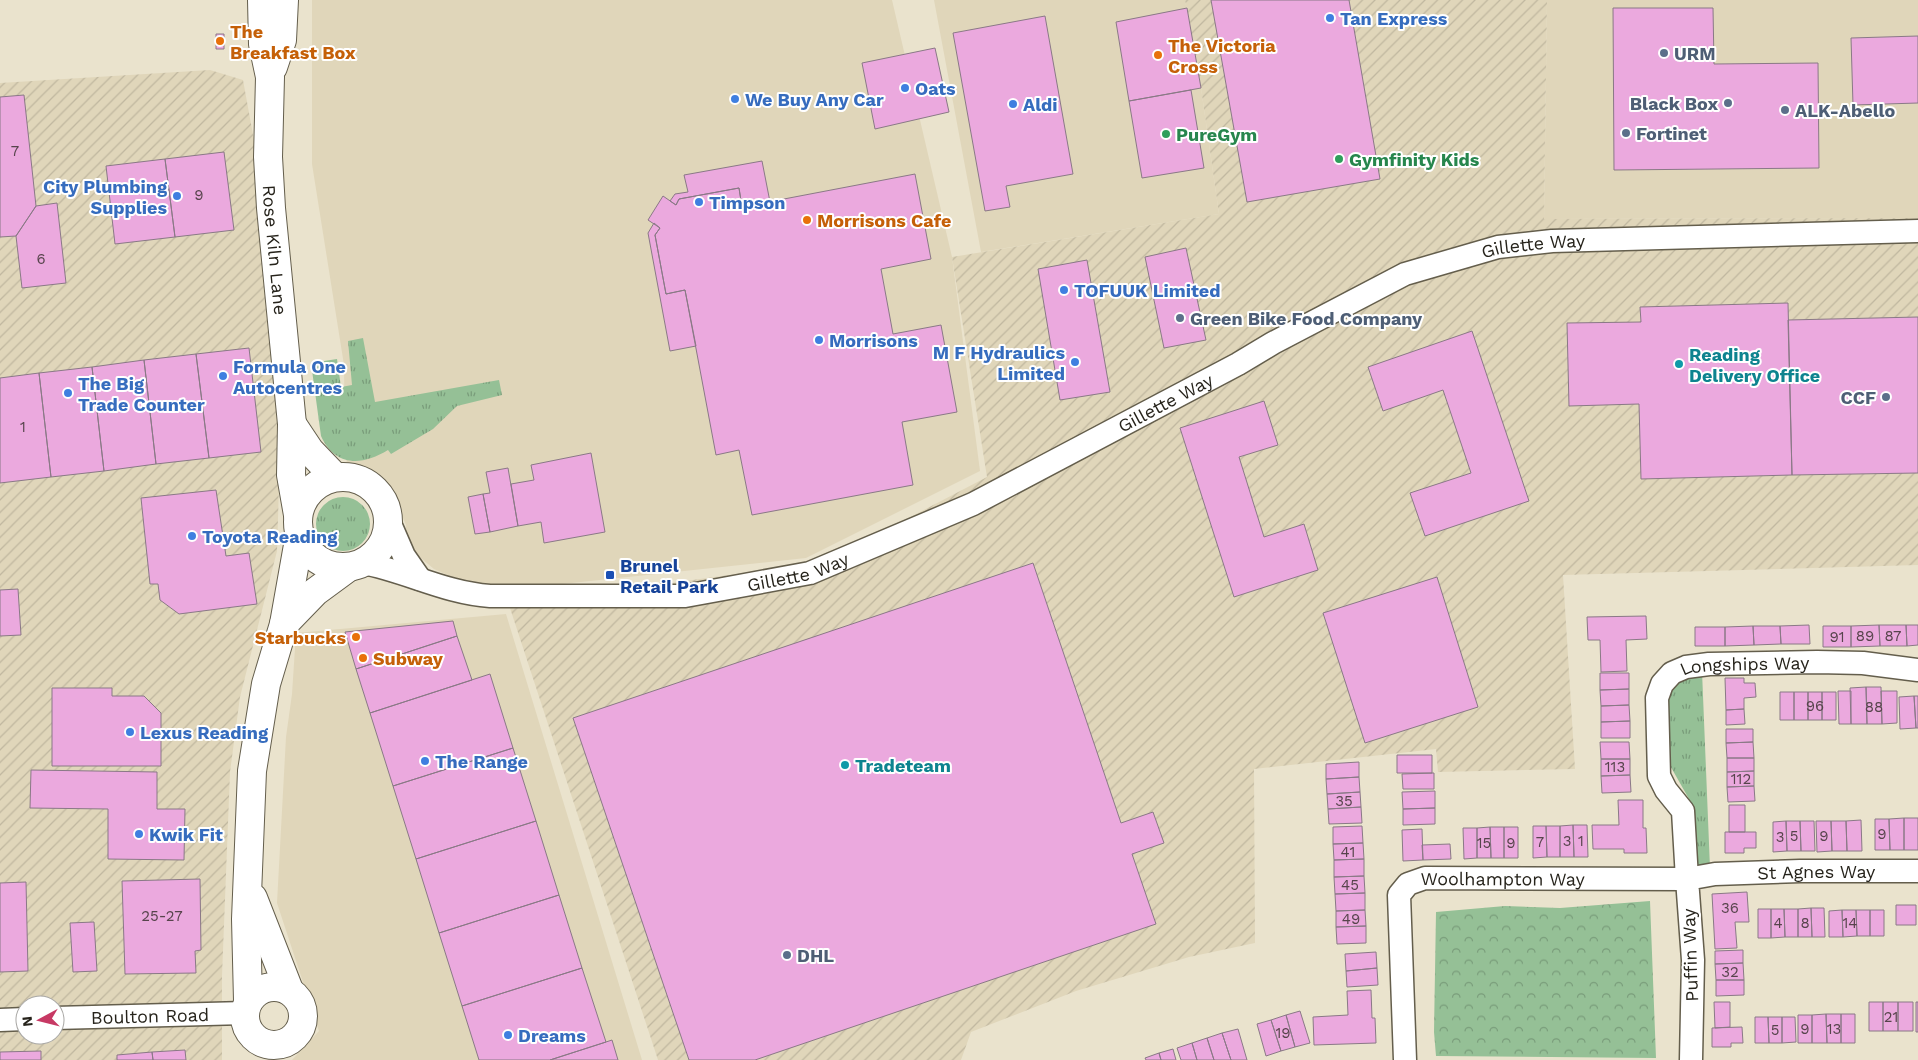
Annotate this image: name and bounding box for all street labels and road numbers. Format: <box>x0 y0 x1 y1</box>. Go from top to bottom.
street label: Rose Kiln Lane <box>259 184 292 316</box>
street label: Gillette Way <box>1479 230 1586 262</box>
street label: Gillette Way <box>1114 368 1217 436</box>
street label: Gillette Way <box>745 547 852 595</box>
street label: Longships Way <box>1676 652 1810 679</box>
street label: St Agnes Way <box>1757 860 1876 883</box>
street label: Woolhampton Way <box>1420 867 1586 889</box>
street label: Puffin Way <box>1678 907 1702 1002</box>
street label: Boulton Road <box>90 1003 209 1028</box>

